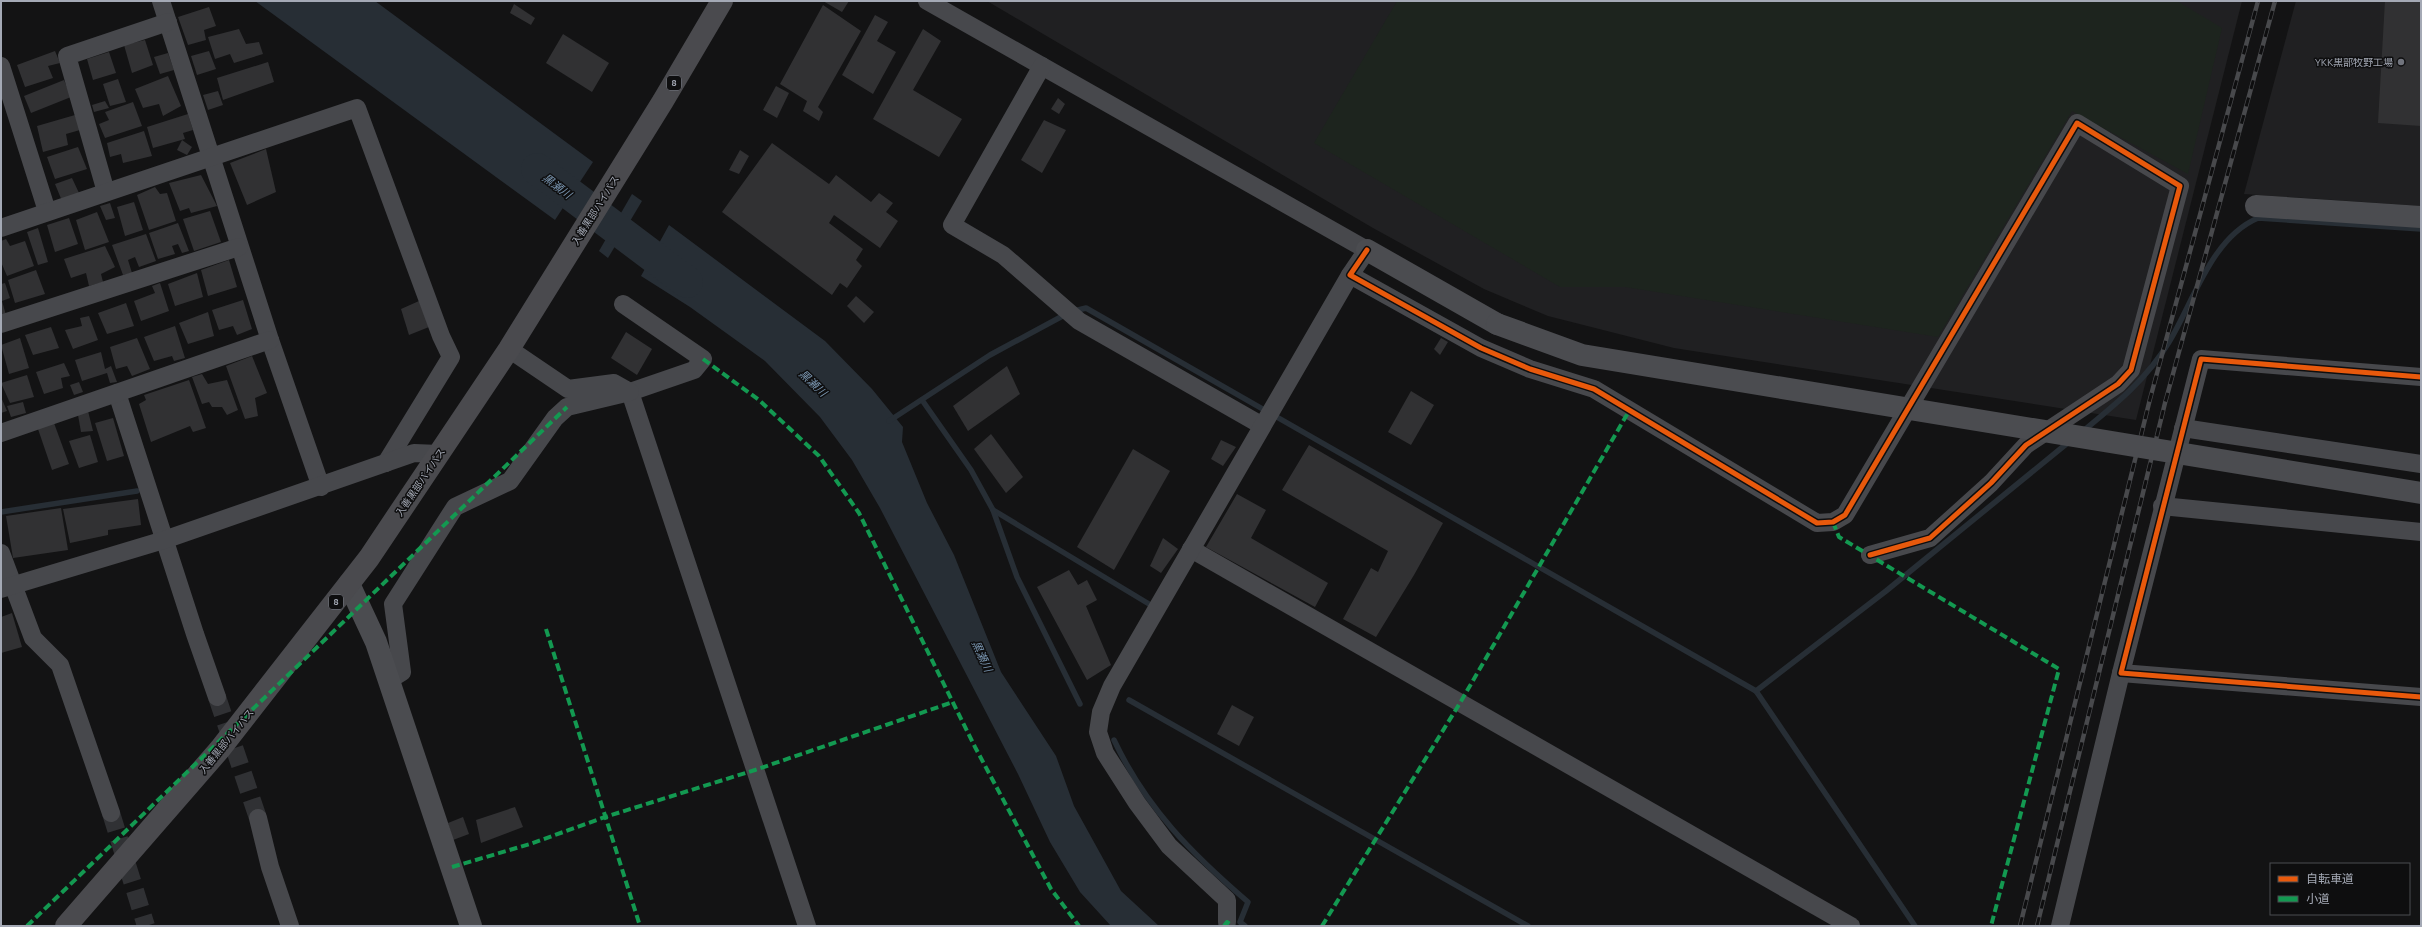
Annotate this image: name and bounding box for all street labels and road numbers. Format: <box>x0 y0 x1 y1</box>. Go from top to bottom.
road number: 8 <box>667 76 681 90</box>
street label: 入善黒部バイパス <box>570 174 621 247</box>
street label: 入善黒部バイパス <box>394 446 447 518</box>
road number: 8 <box>329 595 343 609</box>
street label: 入善黒部バイパス <box>197 707 256 776</box>

